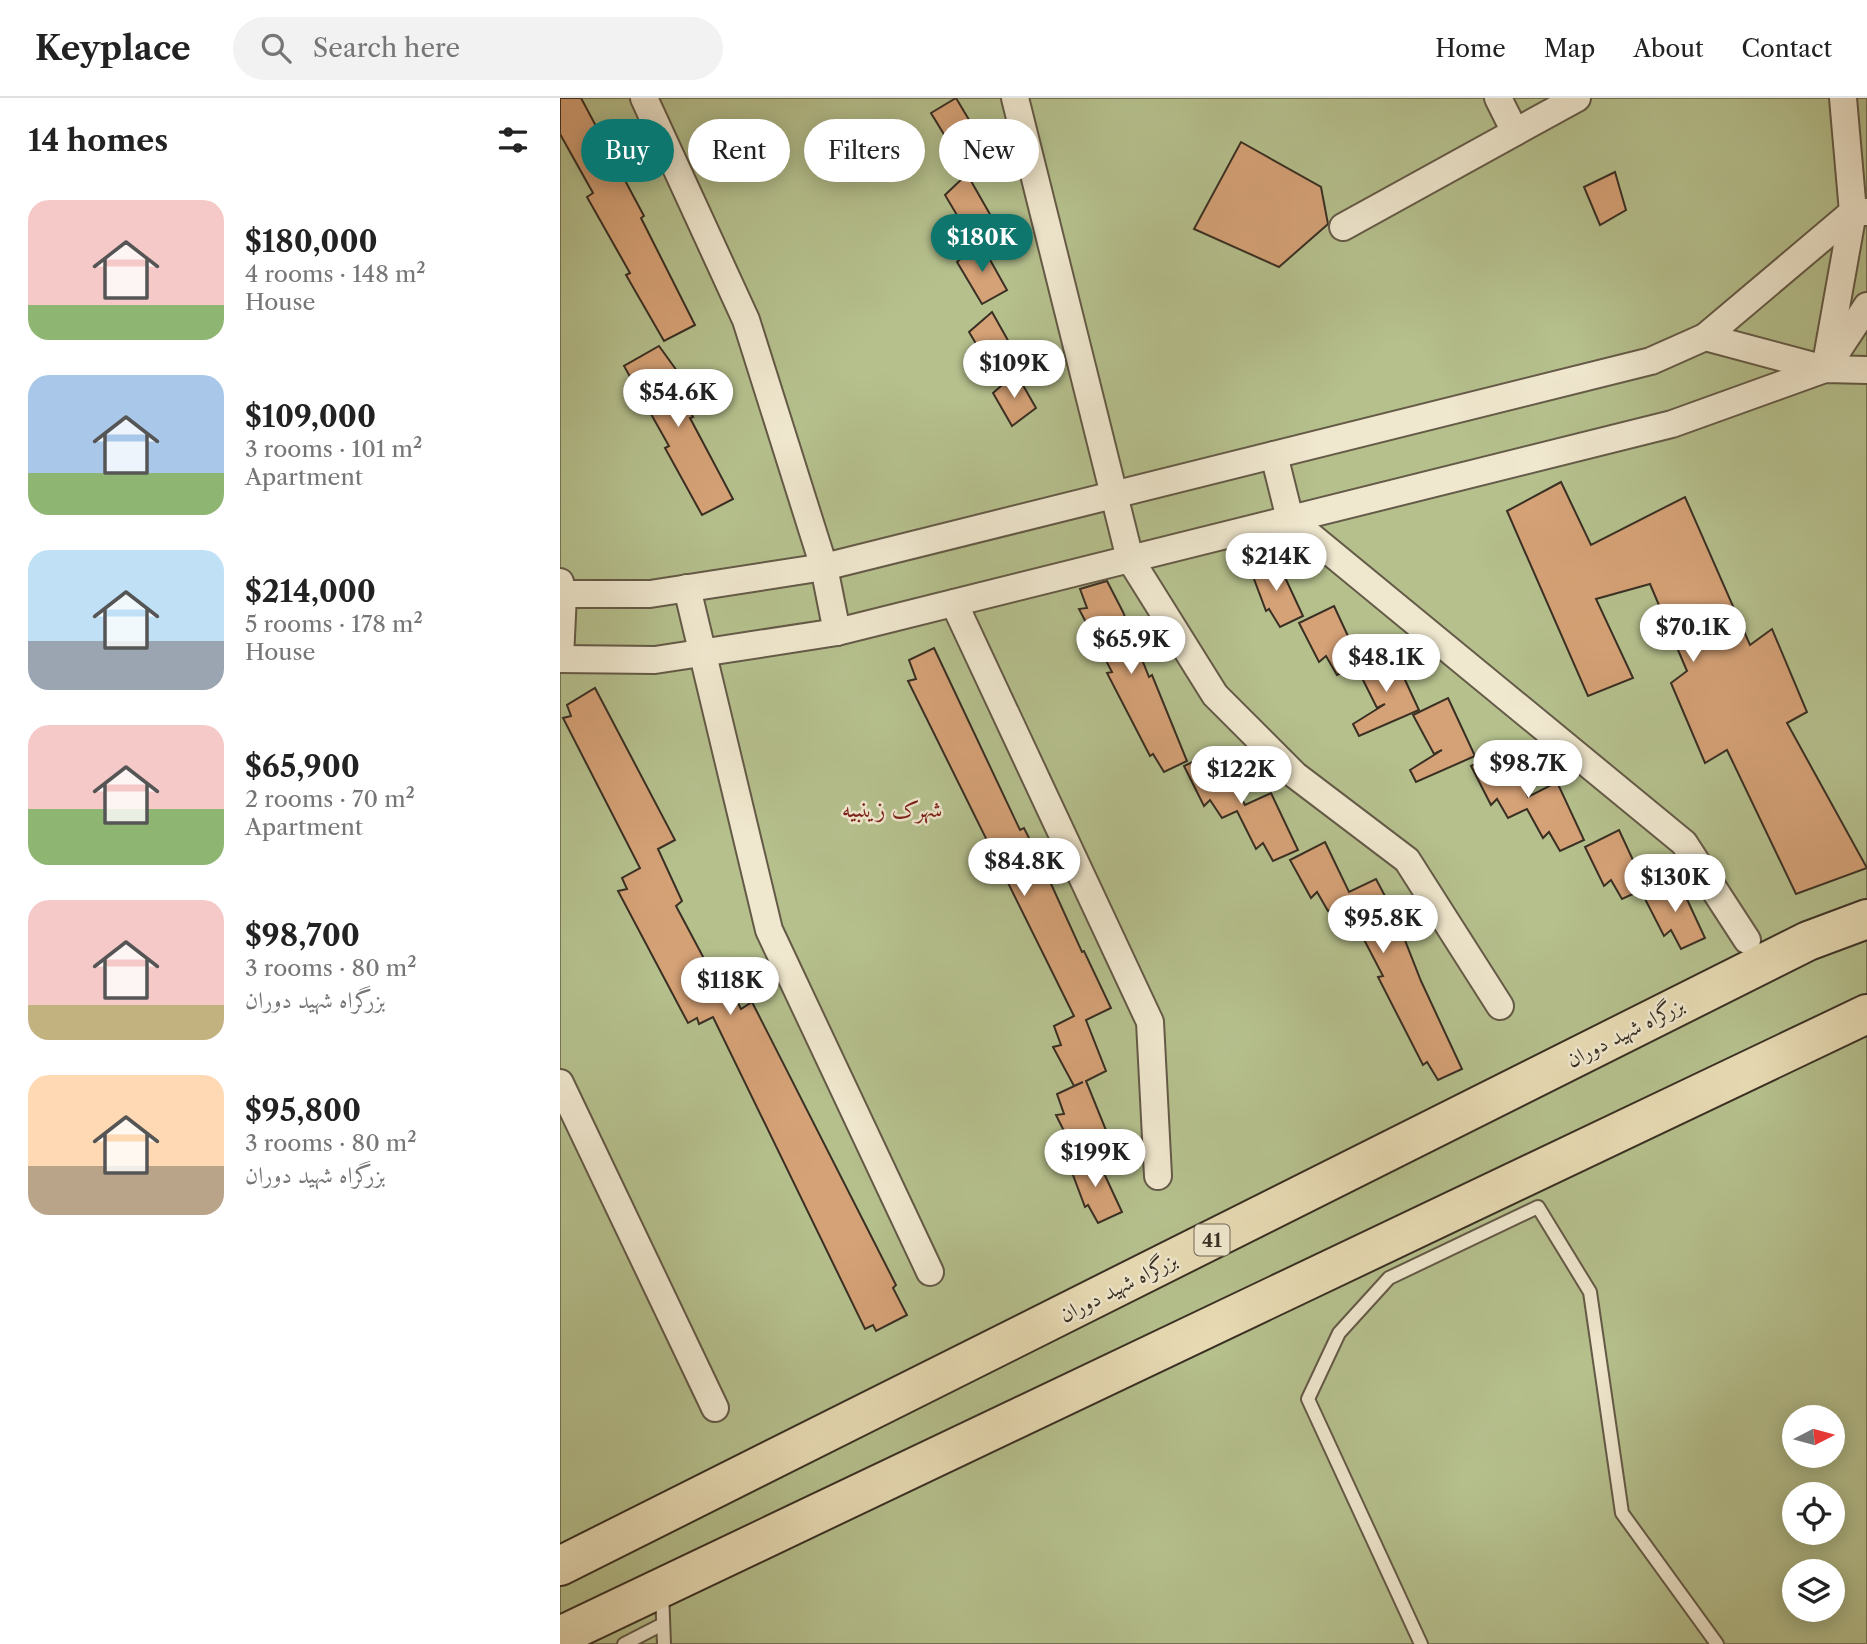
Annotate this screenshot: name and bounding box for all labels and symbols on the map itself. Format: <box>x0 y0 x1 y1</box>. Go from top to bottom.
pin: $180K <box>933 214 1031 274</box>
pin: $109K <box>965 341 1063 400</box>
pin: $54.6K <box>621 370 735 429</box>
pin: $214K <box>1227 533 1325 593</box>
pin: $70.1K <box>1636 604 1750 664</box>
pin: $65.9K <box>1074 616 1188 676</box>
pin: $48.1K <box>1329 634 1443 694</box>
pin: $98.7K <box>1471 740 1585 800</box>
pin: $122K <box>1192 746 1290 806</box>
district label: شهرک زینبیه <box>842 795 942 824</box>
pin: $84.8K <box>967 838 1081 898</box>
pin: $130K <box>1626 854 1724 914</box>
pin: $95.8K <box>1326 896 1440 955</box>
pin: $118K <box>681 958 779 1017</box>
street label: بزرگراه شهید دوران <box>1562 991 1689 1074</box>
pin: $199K <box>1046 1130 1144 1189</box>
road number: 41 <box>1194 1224 1230 1256</box>
street label: بزرگراه شهید دوران <box>1055 1246 1182 1329</box>
north arrow <box>1782 1405 1844 1468</box>

